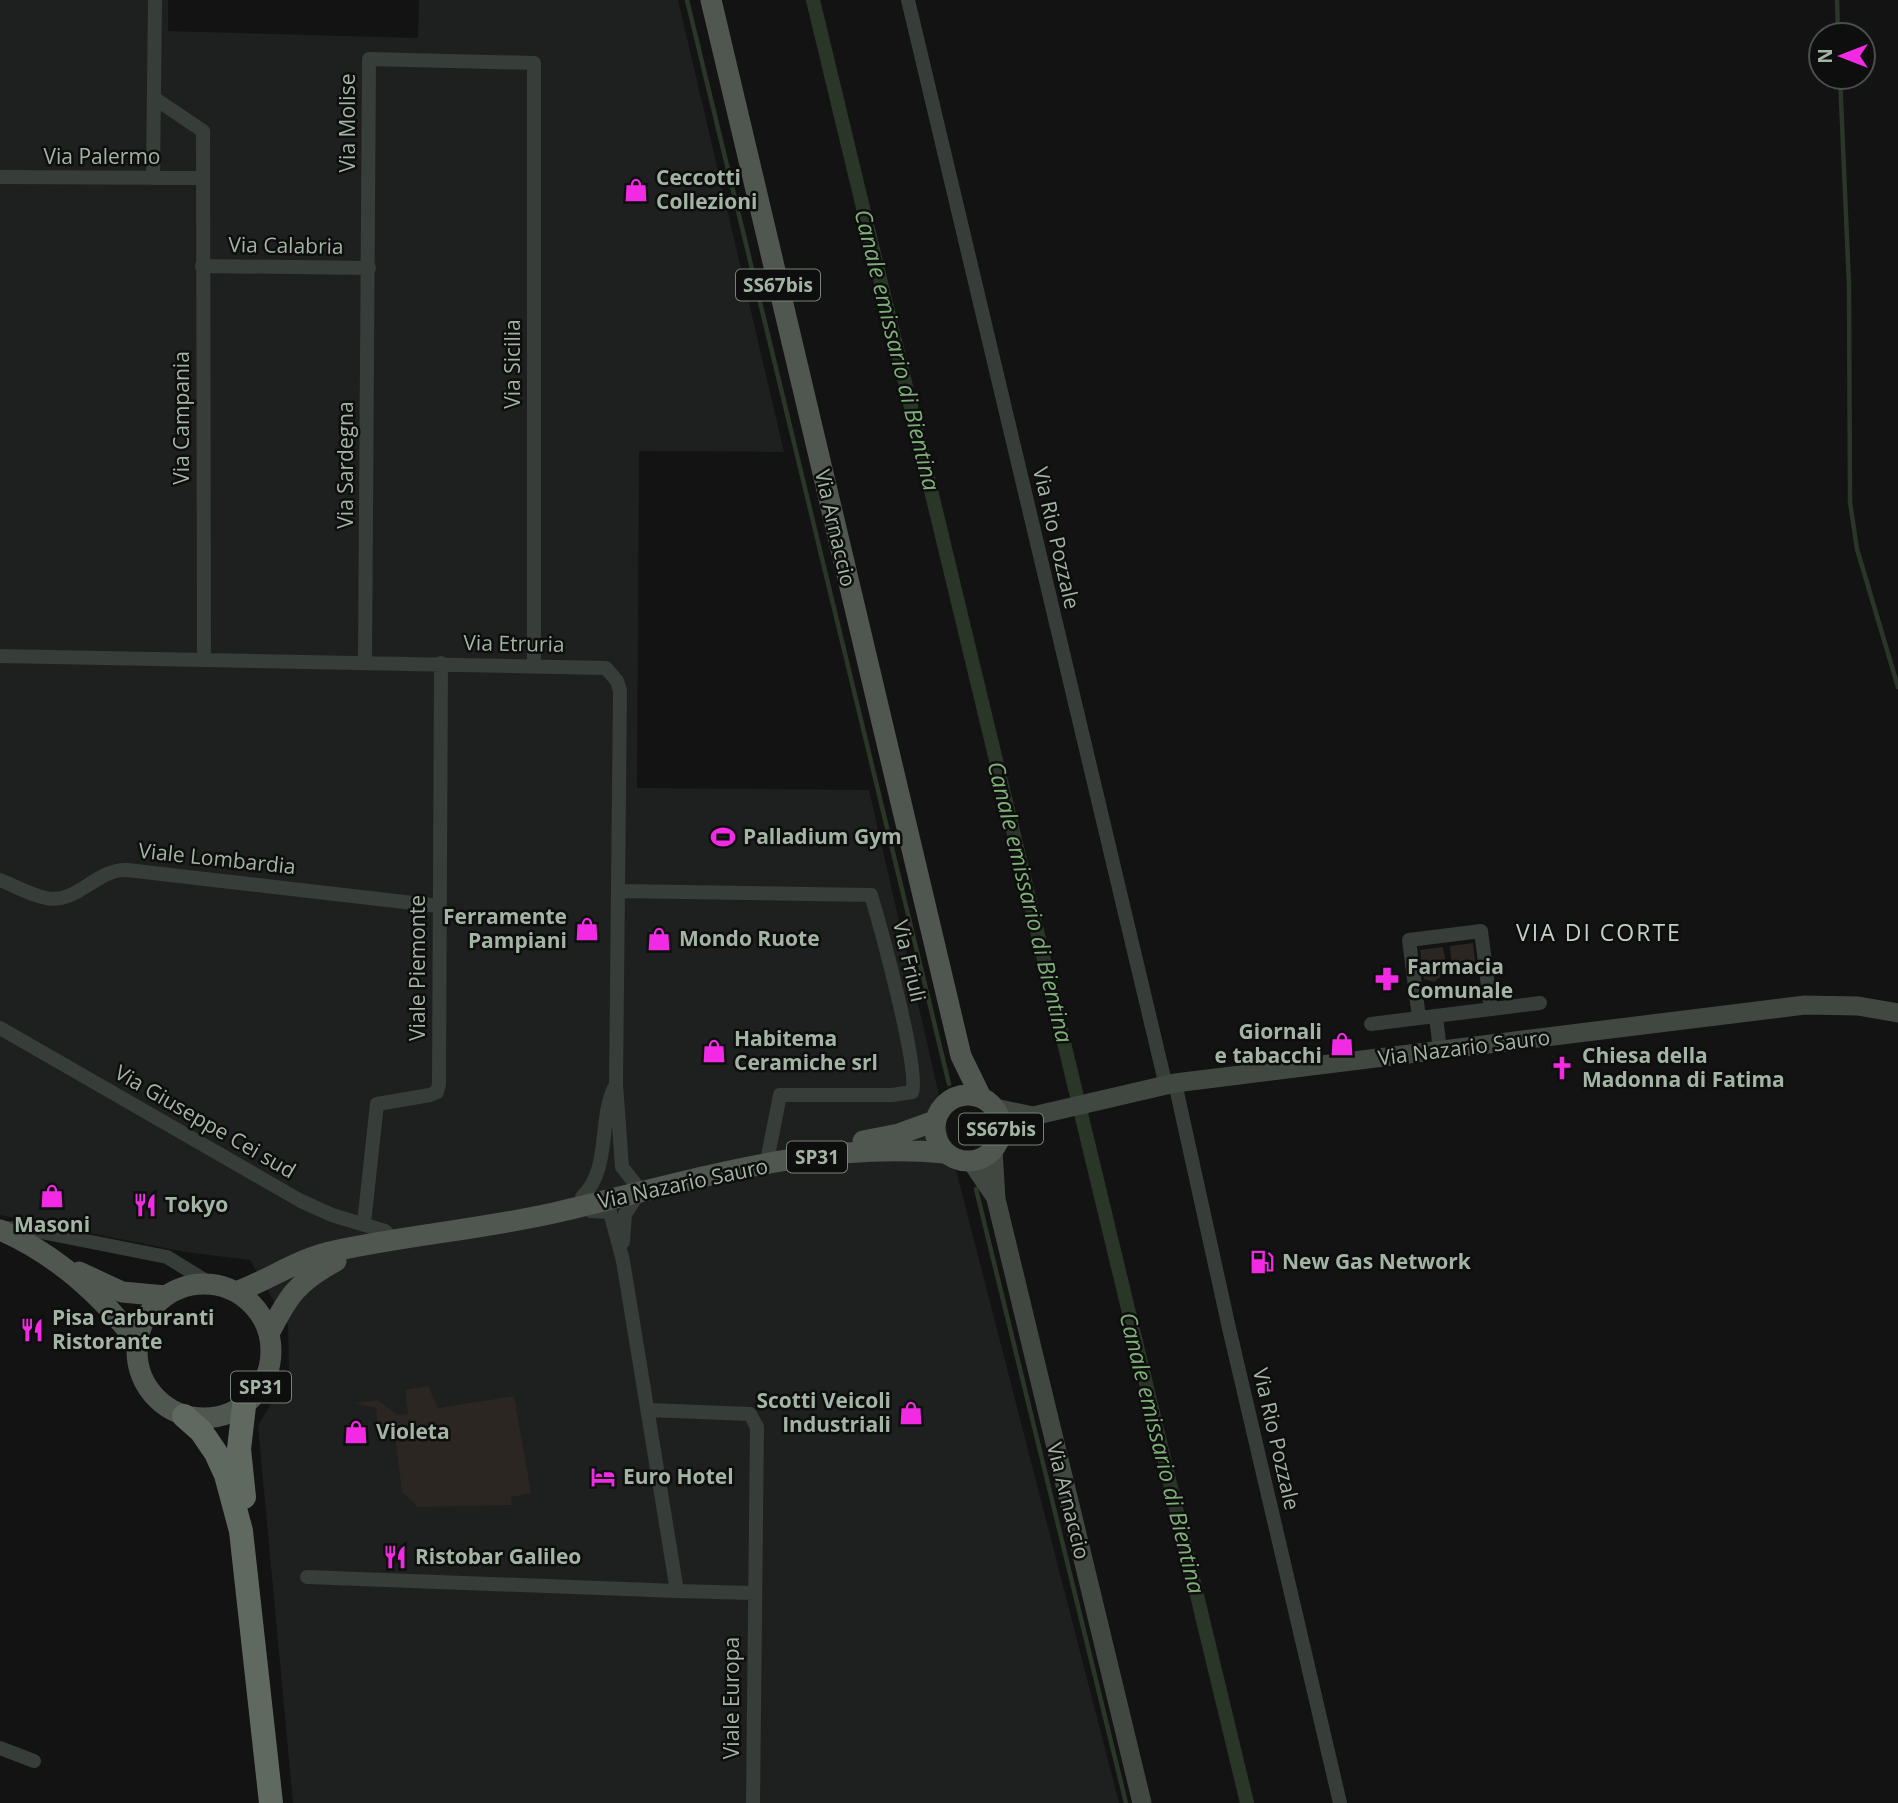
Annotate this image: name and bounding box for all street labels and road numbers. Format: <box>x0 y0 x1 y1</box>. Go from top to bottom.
street label: Via Molise <box>333 74 361 172</box>
street label: Via Palermo <box>44 142 161 170</box>
street label: Via Calabria <box>228 230 344 260</box>
road number: SS67bis <box>736 270 820 300</box>
street label: Via Sicilia <box>498 319 526 409</box>
street label: Via Campania <box>167 351 195 485</box>
street label: Via Sardegna <box>331 401 359 529</box>
street label: Via Rio Pozzale <box>1027 464 1087 612</box>
street label: Via Arnaccio <box>809 466 863 589</box>
street label: Via Etruria <box>463 628 565 658</box>
street label: Viale Lombardia <box>137 836 297 880</box>
street label: Viale Piemonte <box>403 895 431 1041</box>
street label: Via Friuli <box>887 917 933 1004</box>
street label: Via Nazario Sauro <box>1376 1023 1552 1071</box>
street label: Via Giuseppe Cei sud <box>110 1058 301 1184</box>
road number: SS67bis <box>959 1114 1043 1144</box>
road number: SP31 <box>787 1142 847 1172</box>
street label: Via Nazario Sauro <box>595 1151 770 1215</box>
street label: Via Rio Pozzale <box>1247 1365 1307 1513</box>
road number: SP31 <box>231 1372 291 1402</box>
street label: Via Arnaccio <box>1041 1439 1097 1562</box>
street label: Viale Europa <box>717 1637 745 1759</box>

